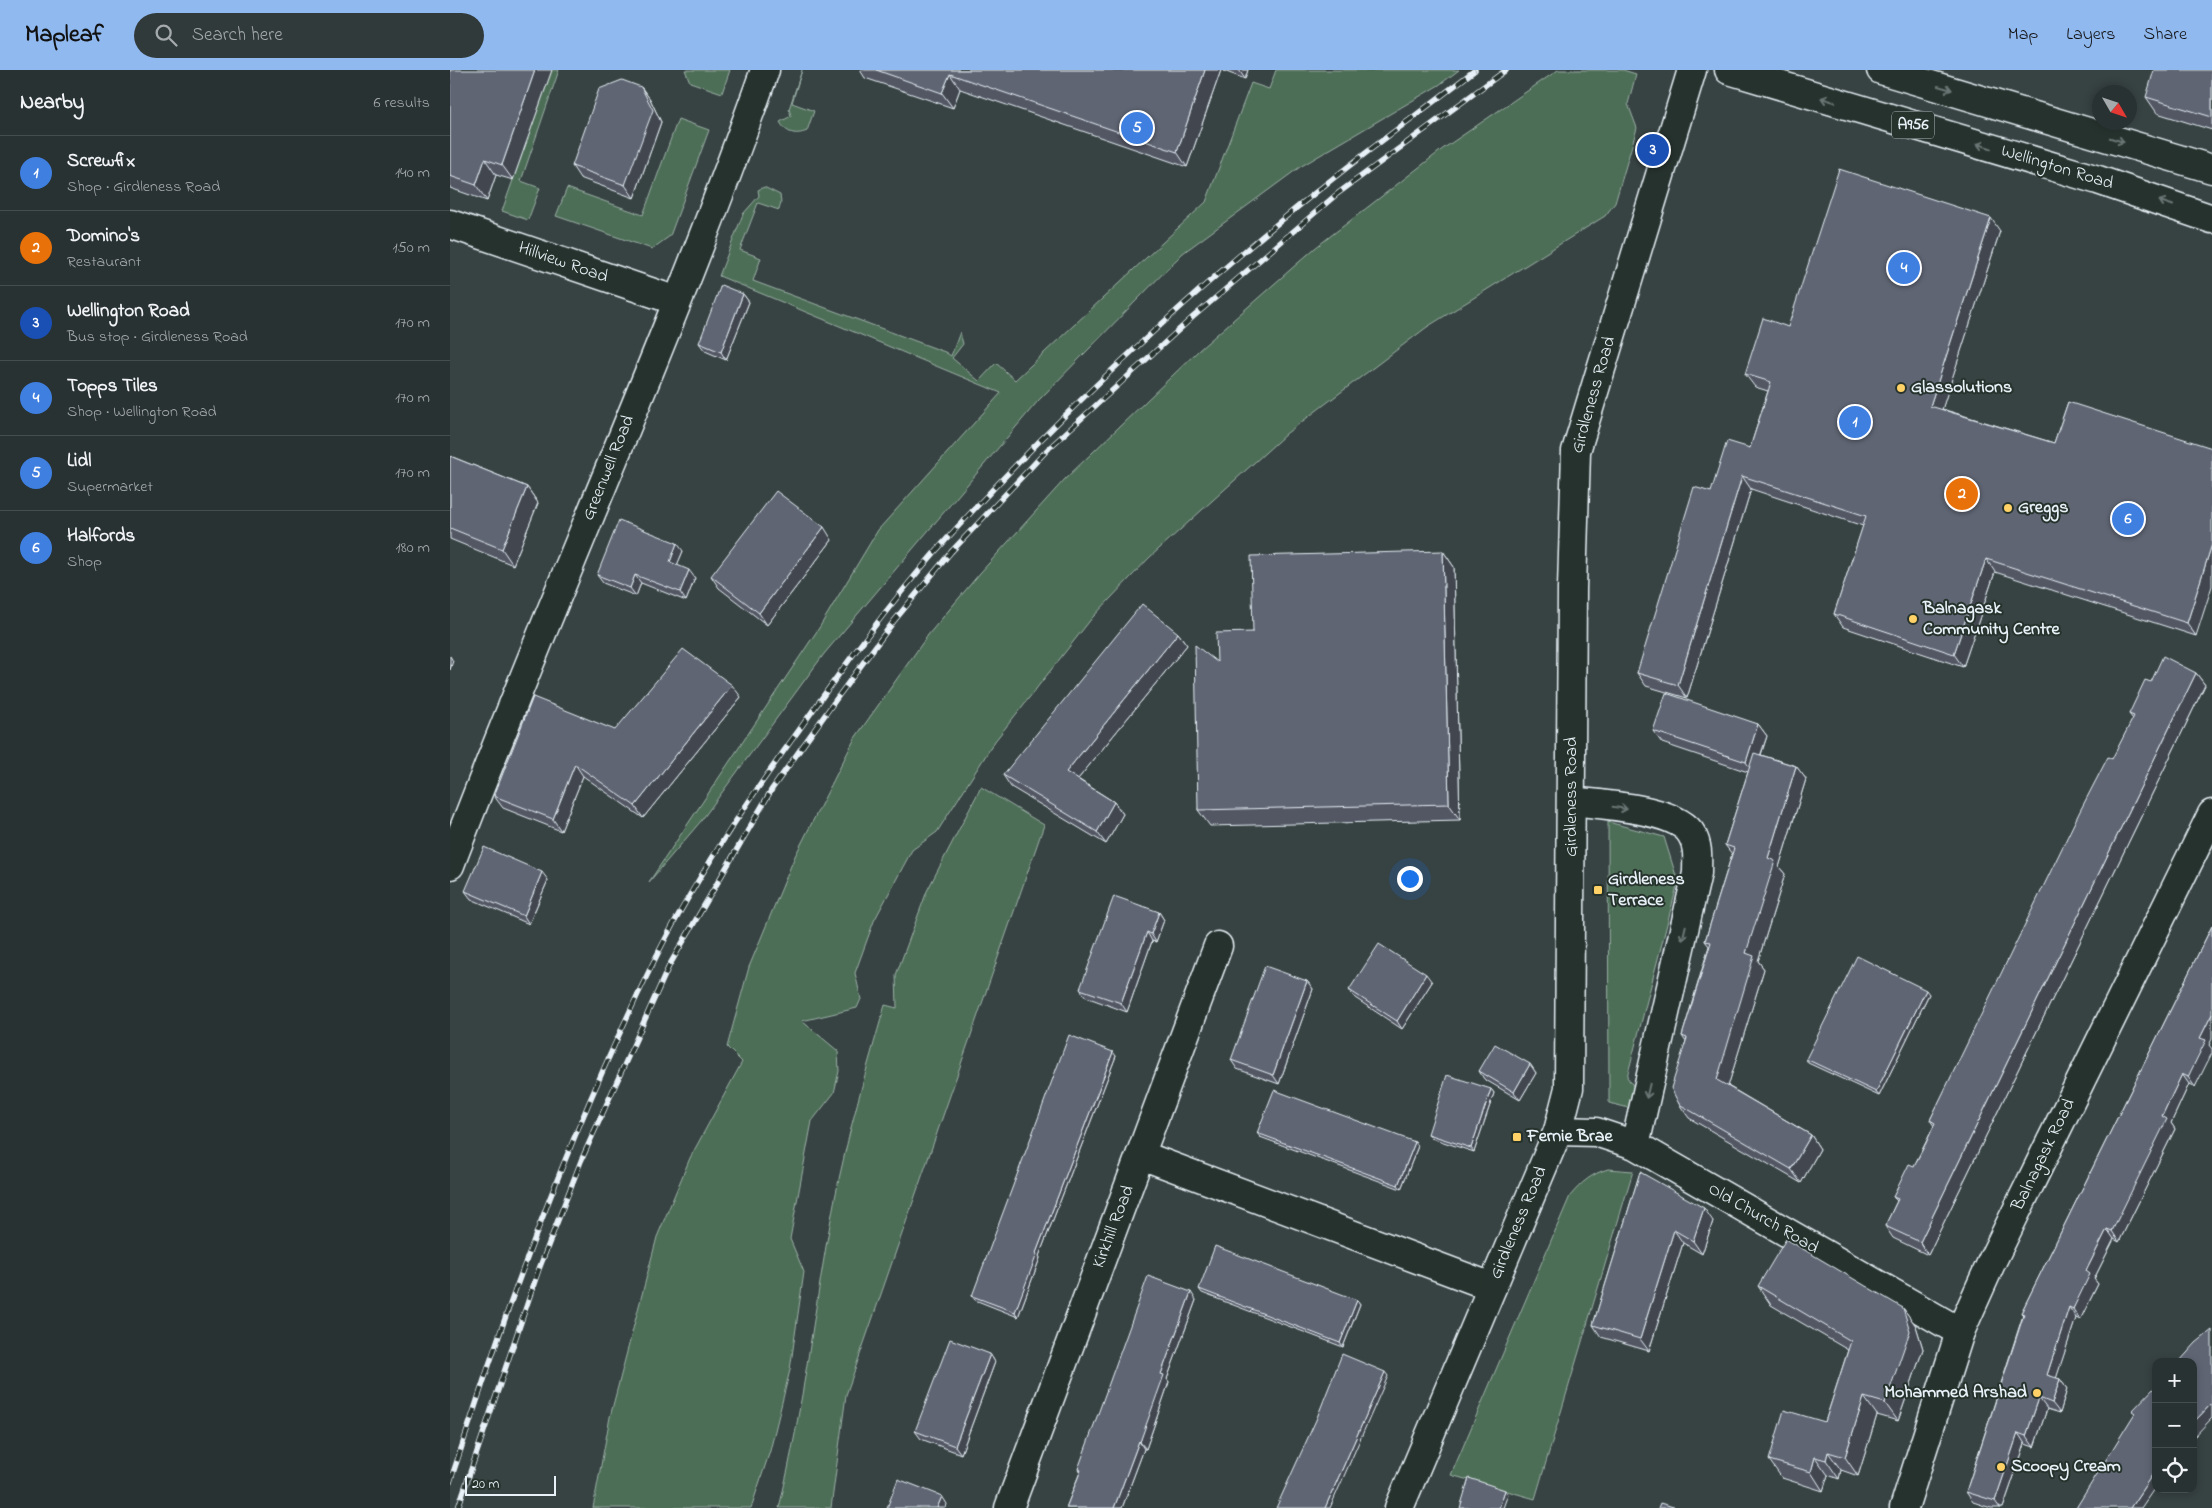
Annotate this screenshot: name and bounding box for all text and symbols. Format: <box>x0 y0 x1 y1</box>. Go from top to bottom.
search box <box>134 13 484 58</box>
text: Mapleaf <box>25 18 104 53</box>
icon: search <box>152 21 180 49</box>
text: Search here <box>192 22 283 49</box>
text: Map <box>2008 22 2038 48</box>
text: Layers <box>2066 22 2116 48</box>
text: Share <box>2144 22 2187 48</box>
one-way arrow <box>1936 84 1952 94</box>
north arrow <box>2092 85 2137 130</box>
text: Nearby <box>20 88 84 118</box>
text: 6 results <box>373 91 430 115</box>
one-way arrow <box>1821 94 1837 104</box>
pin: 5 <box>1121 109 1153 147</box>
road number: A956 <box>1892 112 1934 138</box>
pin: 3 <box>1637 131 1669 169</box>
one-way arrow <box>2109 136 2125 146</box>
street label: Wellington Road <box>1997 139 2116 198</box>
one-way arrow <box>1976 140 1992 150</box>
text: Screwfix <box>67 148 135 175</box>
text: 1 <box>33 161 39 185</box>
text: 140 m <box>395 161 430 185</box>
text: Shop · Girdleness Road <box>67 175 220 199</box>
one-way arrow <box>2158 198 2174 208</box>
text: Domino's <box>67 223 140 250</box>
street label: Hillview Road <box>515 235 611 291</box>
text: 2 <box>32 236 40 260</box>
text: 150 m <box>392 236 430 260</box>
pin: 4 <box>1888 249 1920 287</box>
text: Restaurant <box>67 250 141 274</box>
text: Wellington Road <box>67 298 190 325</box>
text: 3 <box>33 311 39 335</box>
text: 170 m <box>395 311 430 335</box>
text: Bus stop · Girdleness Road <box>67 325 248 349</box>
street label: Girdleness Road <box>1565 334 1623 456</box>
text: Topps Tiles <box>67 373 158 400</box>
place label: Glassolutions <box>1911 375 2012 401</box>
marker: Glassolutions <box>1895 382 1907 394</box>
text: 4 <box>33 386 39 410</box>
text: 170 m <box>395 386 430 410</box>
text: Shop · Wellington Road <box>67 400 217 424</box>
pin: 1 <box>1839 403 1871 441</box>
street label: Greenwell Road <box>576 411 642 525</box>
text: Lidl <box>67 448 91 475</box>
text: 5 <box>31 461 41 485</box>
text: 170 m <box>395 461 430 485</box>
text: Supermarket <box>67 475 153 499</box>
pin: 2 <box>1946 475 1978 513</box>
place label: Greggs <box>2018 495 2068 522</box>
pin: 6 <box>2112 500 2144 538</box>
marker: Greggs <box>2002 502 2014 514</box>
text: Halfords <box>67 523 135 550</box>
text: 6 <box>32 536 40 560</box>
text: 180 m <box>396 536 430 560</box>
text: Shop <box>67 550 102 574</box>
place label: Balnagask Community Centre <box>1922 596 2061 644</box>
marker: Balnagask Community Centre <box>1907 613 1919 625</box>
street label: Girdleness Road <box>1559 737 1585 857</box>
one-way arrow <box>1612 804 1628 814</box>
your location <box>1397 866 1423 892</box>
place label: Girdleness Terrace <box>1608 867 1685 914</box>
marker: Girdleness Terrace <box>1592 884 1604 896</box>
one-way arrow <box>1679 924 1688 940</box>
one-way arrow <box>1643 1083 1652 1099</box>
street label: Balnagask Road <box>2005 1094 2083 1217</box>
place label: Fernie Brae <box>1526 1124 1613 1150</box>
marker: Fernie Brae <box>1511 1131 1523 1143</box>
street label: Girdleness Road <box>1484 1163 1554 1283</box>
street label: Old Church Road <box>1703 1177 1823 1261</box>
street label: Kirkhill Road <box>1086 1182 1142 1272</box>
map controls <box>2152 1358 2197 1493</box>
button: + <box>2152 1358 2197 1403</box>
place label: Mohammed Arshad <box>1884 1380 2028 1406</box>
marker: Mohammed Arshad <box>2031 1387 2043 1399</box>
button: − <box>2152 1403 2197 1448</box>
button: locate <box>2152 1448 2197 1493</box>
place label: Scoopy Cream <box>2011 1454 2121 1481</box>
marker: Scoopy Cream <box>1995 1461 2007 1473</box>
scale bar <box>465 1473 556 1496</box>
text: 20 m <box>472 1474 499 1495</box>

